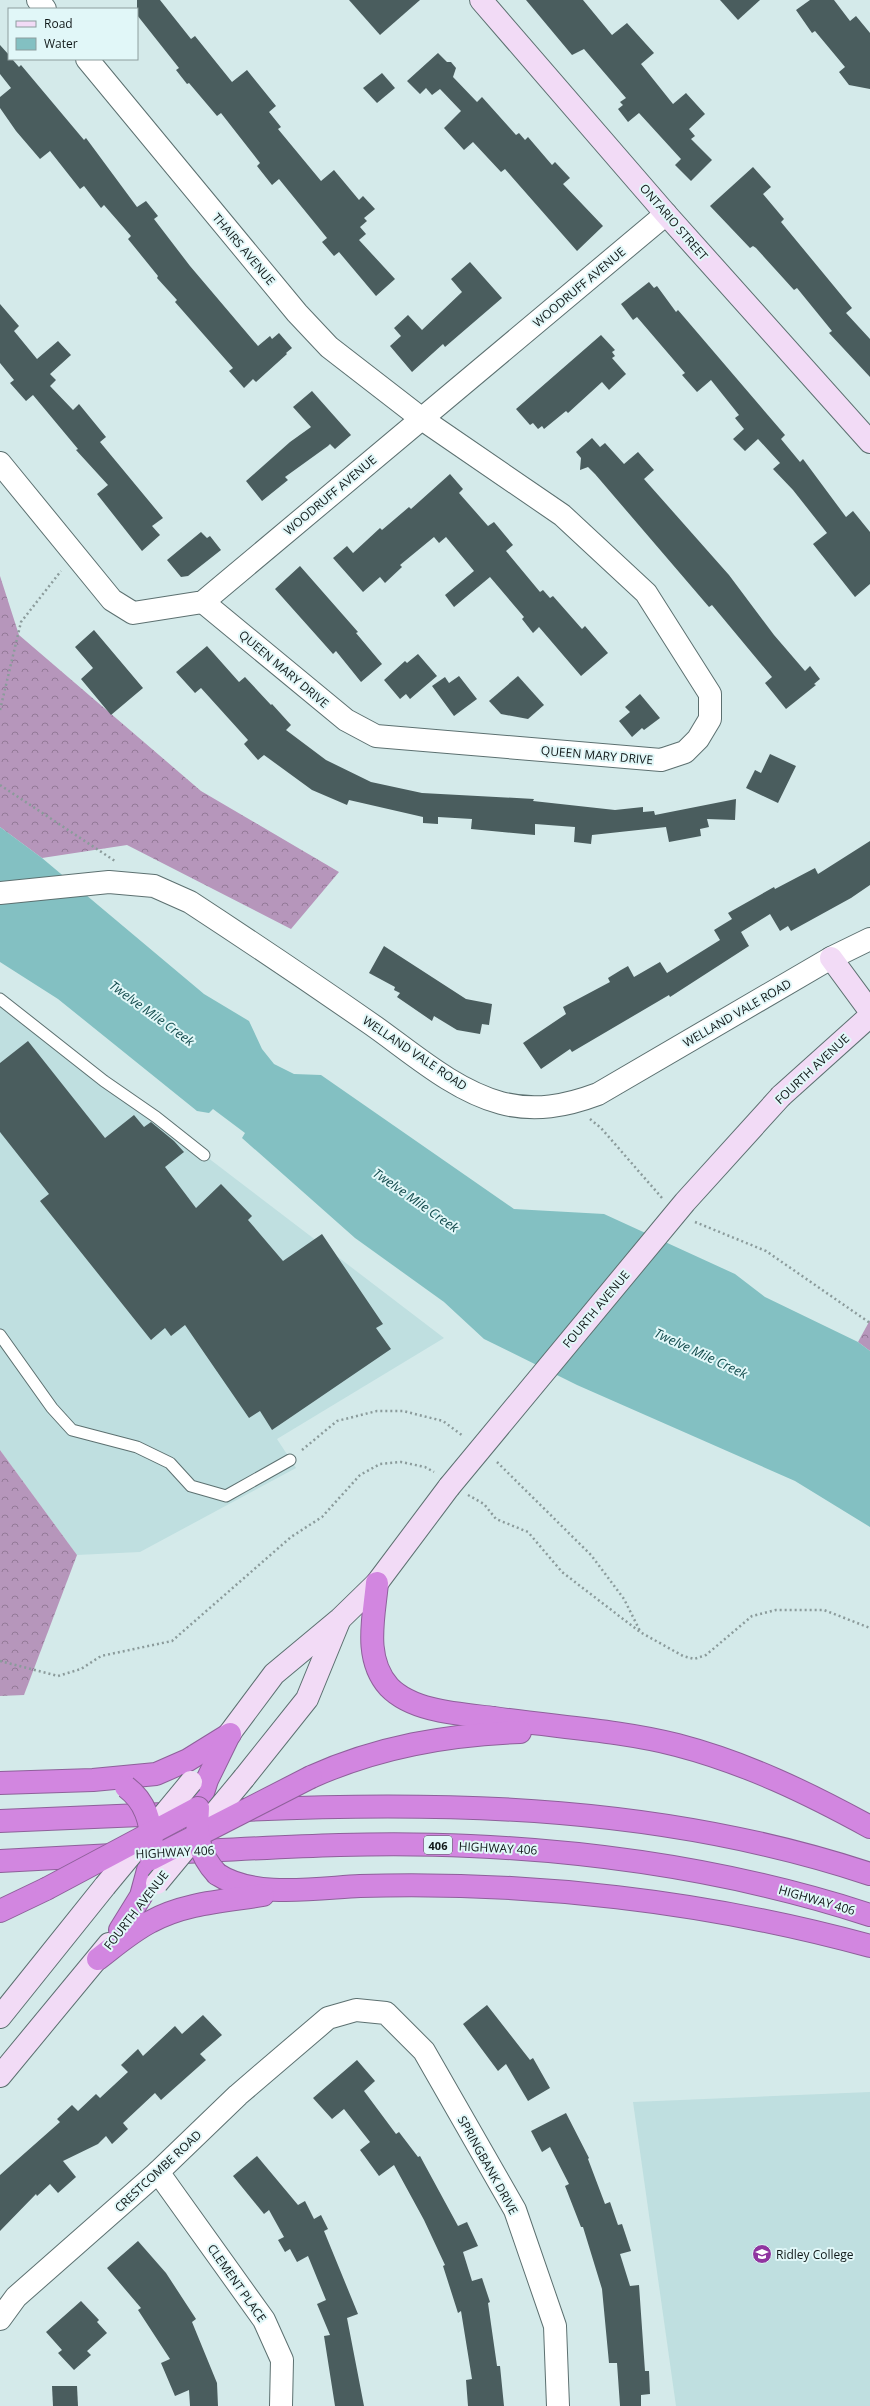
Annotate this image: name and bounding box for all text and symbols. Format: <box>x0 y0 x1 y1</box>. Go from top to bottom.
legend <box>8 8 138 60</box>
text: Road <box>44 15 73 32</box>
text: Water <box>44 35 78 52</box>
street label: ONTARIO STREET <box>636 180 712 264</box>
street label: THAIRS AVENUE <box>209 209 279 289</box>
street label: WOODRUFF AVENUE <box>529 243 629 331</box>
street label: WOODRUFF AVENUE <box>280 451 380 539</box>
street label: QUEEN MARY DRIVE <box>235 626 333 712</box>
street label: QUEEN MARY DRIVE <box>540 742 654 768</box>
street label: WELLAND VALE ROAD <box>680 975 794 1051</box>
water label: Twelve Mile Creek <box>106 976 199 1050</box>
street label: WELLAND VALE ROAD <box>359 1012 471 1094</box>
street label: FOURTH AVENUE <box>771 1030 853 1108</box>
water label: Twelve Mile Creek <box>370 1164 463 1237</box>
street label: FOURTH AVENUE <box>559 1267 633 1351</box>
water label: Twelve Mile Creek <box>652 1324 751 1383</box>
road number: 406 <box>424 1836 452 1854</box>
street label: HIGHWAY 406 <box>458 1837 538 1859</box>
street label: HIGHWAY 406 <box>135 1841 215 1863</box>
street label: FOURTH AVENUE <box>100 1867 172 1953</box>
street label: HIGHWAY 406 <box>777 1881 857 1919</box>
street label: SPRINGBANK DRIVE <box>454 2113 522 2217</box>
street label: CRESTCOMBE ROAD <box>111 2126 205 2216</box>
street label: CLEMENT PLACE <box>204 2240 270 2326</box>
school or university icon: Ridley College <box>751 2243 773 2265</box>
place label: Ridley College <box>776 2246 854 2263</box>

